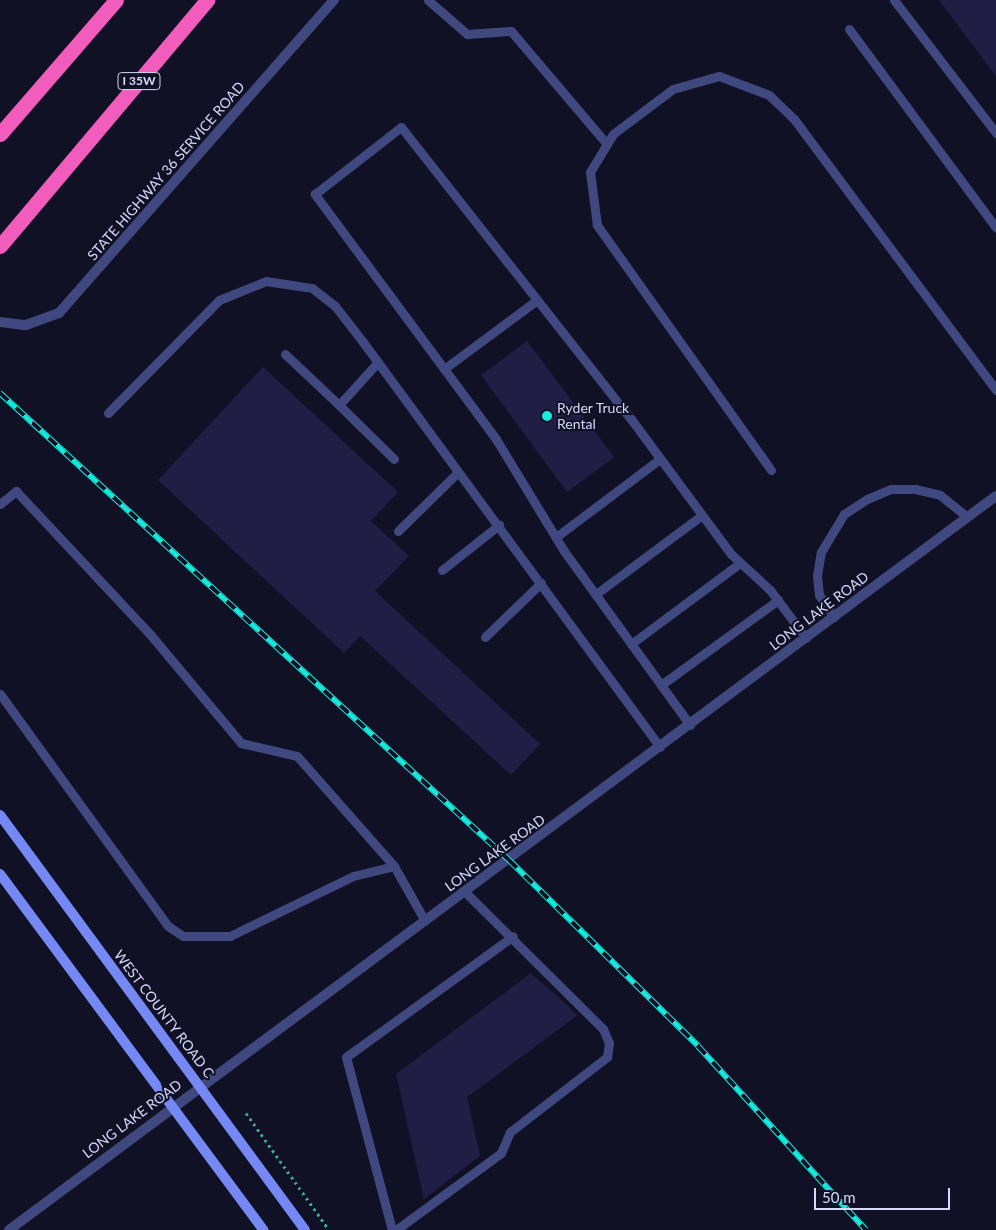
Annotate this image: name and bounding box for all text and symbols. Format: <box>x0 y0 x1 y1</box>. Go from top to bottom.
road number: I 35W <box>116 72 162 90</box>
street label: STATE HIGHWAY 36 SERVICE ROAD <box>84 78 248 264</box>
place label: Ryder Truck Rental <box>557 400 630 432</box>
marker: Ryder Truck Rental <box>541 410 553 422</box>
street label: LONG LAKE ROAD <box>766 568 872 654</box>
street label: LONG LAKE ROAD <box>442 811 548 895</box>
street label: WEST COUNTY ROAD C <box>110 946 218 1082</box>
street label: LONG LAKE ROAD <box>79 1076 185 1162</box>
scale bar <box>816 1178 952 1210</box>
text: 50 m <box>822 1188 856 1206</box>

